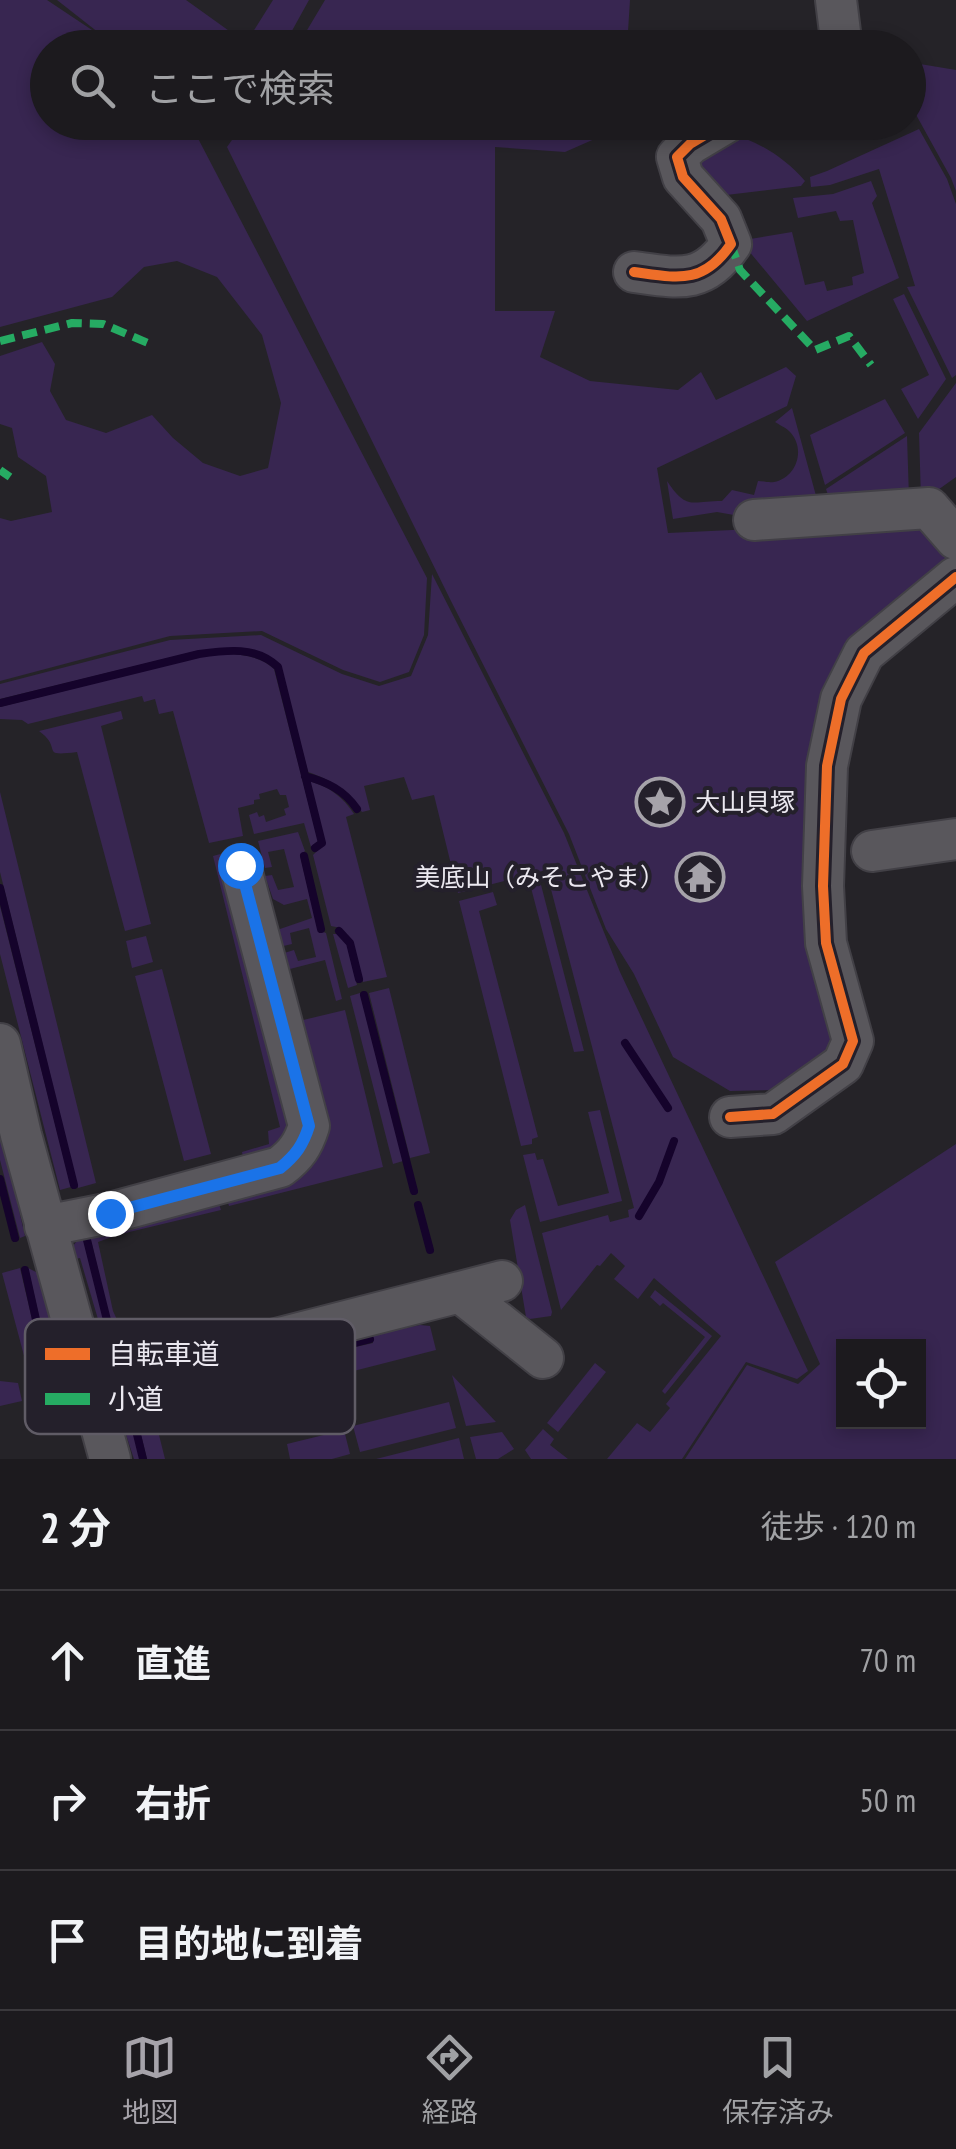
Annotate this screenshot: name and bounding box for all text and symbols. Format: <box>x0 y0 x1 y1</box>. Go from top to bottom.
search box <box>30 30 926 140</box>
icon: search <box>65 58 120 113</box>
text: ここで検索 <box>145 63 335 112</box>
place icon: 大山貝塚 <box>634 776 686 828</box>
place label: 大山貝塚 <box>695 786 795 818</box>
route start <box>218 843 264 889</box>
temple icon: 美底山（みそこやま） <box>674 851 726 903</box>
place label: 美底山（みそこやま） <box>415 861 665 893</box>
route end <box>88 1191 134 1237</box>
legend <box>25 1319 355 1434</box>
text: 自転車道 <box>108 1335 220 1372</box>
map controls <box>836 1339 926 1429</box>
button: locate <box>836 1339 926 1429</box>
text: 小道 <box>108 1380 164 1417</box>
text: 2 分 <box>40 1500 111 1555</box>
text: 徒歩 · 120 m <box>761 1505 916 1547</box>
icon: ahead <box>40 1633 95 1688</box>
text: 直進 <box>135 1638 211 1687</box>
text: 70 m <box>860 1639 916 1681</box>
icon: right <box>40 1773 95 1828</box>
text: 右折 <box>135 1778 211 1827</box>
text: 50 m <box>860 1779 916 1821</box>
icon: arrive <box>40 1913 95 1968</box>
text: 目的地に到着 <box>135 1918 363 1967</box>
tab: 地図 <box>122 2030 178 2130</box>
tab: 経路 <box>422 2030 478 2130</box>
tab: 保存済み <box>722 2030 834 2130</box>

